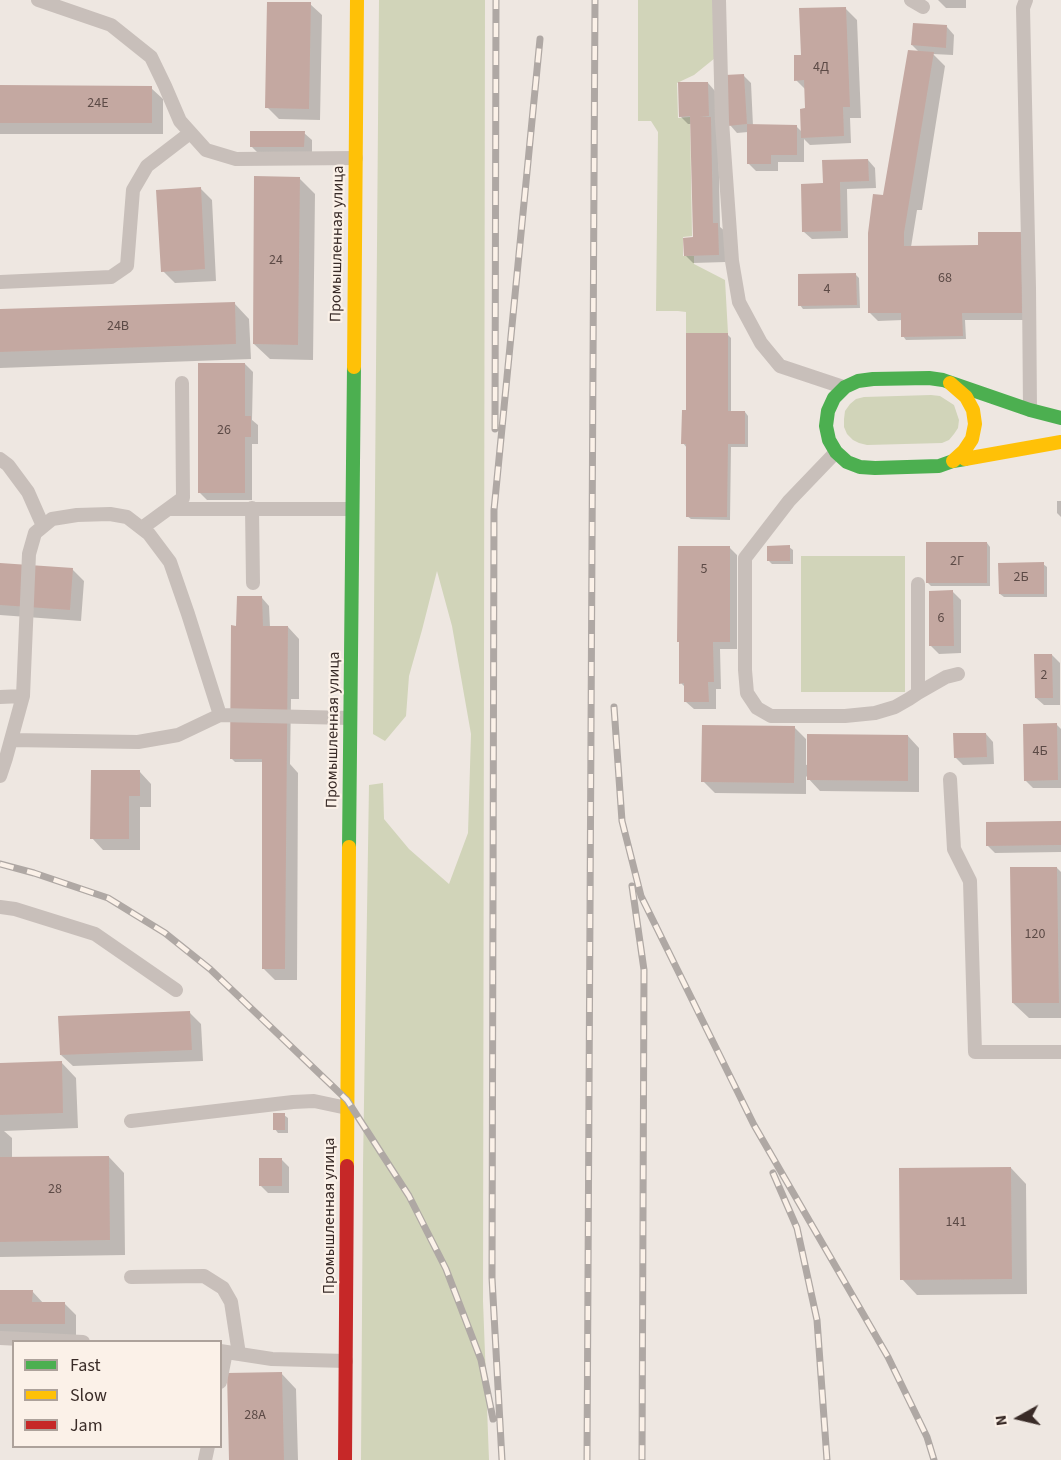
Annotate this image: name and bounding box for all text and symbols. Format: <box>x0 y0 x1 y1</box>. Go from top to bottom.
house number: 4Д <box>813 60 829 76</box>
house number: 24Е <box>87 96 109 112</box>
street label: Промышленная улица <box>327 166 349 322</box>
house number: 24 <box>269 253 283 269</box>
house number: 68 <box>938 271 952 287</box>
house number: 4 <box>824 282 830 298</box>
house number: 24В <box>107 319 129 335</box>
house number: 26 <box>217 423 231 439</box>
house number: 2Г <box>950 554 964 570</box>
house number: 5 <box>701 562 707 578</box>
house number: 2Б <box>1013 570 1029 586</box>
house number: 6 <box>938 611 944 627</box>
street label: Промышленная улица <box>323 652 345 808</box>
house number: 2 <box>1041 668 1047 684</box>
house number: 4Б <box>1032 744 1048 760</box>
house number: 120 <box>1025 927 1045 943</box>
street label: Промышленная улица <box>320 1138 340 1294</box>
house number: 28 <box>48 1182 62 1198</box>
house number: 141 <box>946 1215 966 1231</box>
legend <box>12 1340 222 1448</box>
text: Fast <box>70 1353 101 1378</box>
text: Slow <box>70 1383 107 1408</box>
north arrow <box>989 1388 1049 1448</box>
house number: 28А <box>244 1408 266 1424</box>
text: Jam <box>70 1413 103 1438</box>
text: N <box>990 1414 1013 1427</box>

